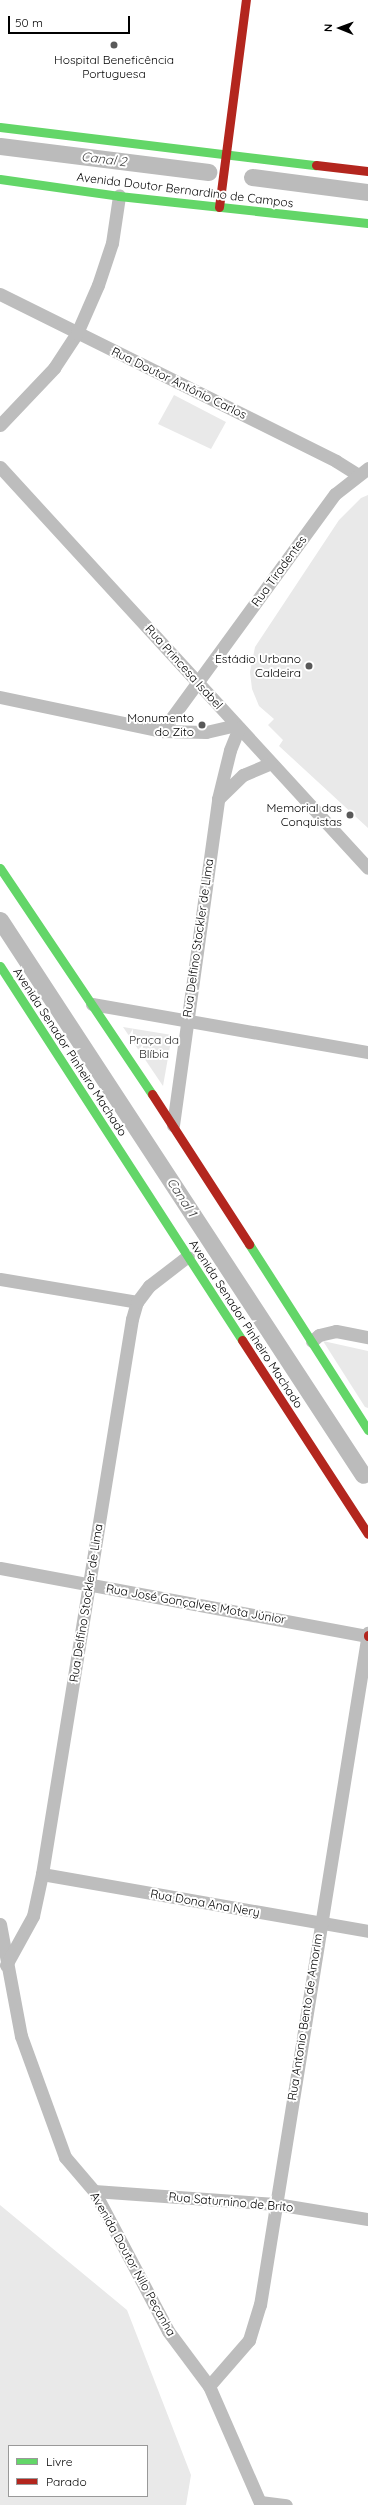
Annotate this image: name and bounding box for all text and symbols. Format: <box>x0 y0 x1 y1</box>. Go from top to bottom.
scale bar <box>10 8 132 34</box>
north arrow <box>320 8 360 48</box>
text: 50 m <box>15 15 43 30</box>
text: N <box>321 24 335 32</box>
marker: Hospital Beneficência Portuguesa <box>108 39 120 51</box>
place label: Hospital Beneficência Portuguesa <box>54 53 174 81</box>
water label: Canal 2 <box>80 148 128 170</box>
street label: Avenida Doutor Bernardino de Campos <box>76 170 294 210</box>
street label: Rua Doutor Antônio Carlos <box>109 344 249 422</box>
street label: Rua Tiradentes <box>248 533 310 609</box>
street label: Rua Princesa Isabel <box>142 622 226 712</box>
place label: Estádio Urbano Caldeira <box>215 652 301 680</box>
marker: Estádio Urbano Caldeira <box>304 661 314 671</box>
place label: Monumento do Zito <box>127 711 194 739</box>
marker: Monumento do Zito <box>197 720 207 730</box>
place label: Memorial das Conquistas <box>266 801 342 829</box>
marker: Memorial das Conquistas <box>345 810 355 820</box>
street label: Rua Delfino Stockler de Lima <box>180 858 216 1018</box>
street label: Avenida Senador Pinheiro Machado <box>10 965 130 1139</box>
park label: Praça da Blíbia <box>129 1033 179 1061</box>
water label: Canal 1 <box>164 1175 200 1219</box>
street label: Avenida Senador Pinheiro Machado <box>186 1237 306 1411</box>
street label: Rua Delfino Stockler de Lima <box>66 1523 106 1683</box>
street label: Rua José Gonçalves Mota Júnior <box>105 1581 287 1627</box>
street label: Rua Dona Ana Nery <box>149 1886 261 1920</box>
street label: Rua Antonio Bento de Amorim <box>285 1933 325 2101</box>
street label: Avenida Doutor Nilo Peçanha <box>87 2189 179 2339</box>
street label: Rua Saturnino de Brito <box>168 2189 294 2215</box>
legend <box>8 2445 148 2497</box>
text: Livre <box>46 2454 72 2469</box>
text: Parado <box>46 2474 87 2489</box>

